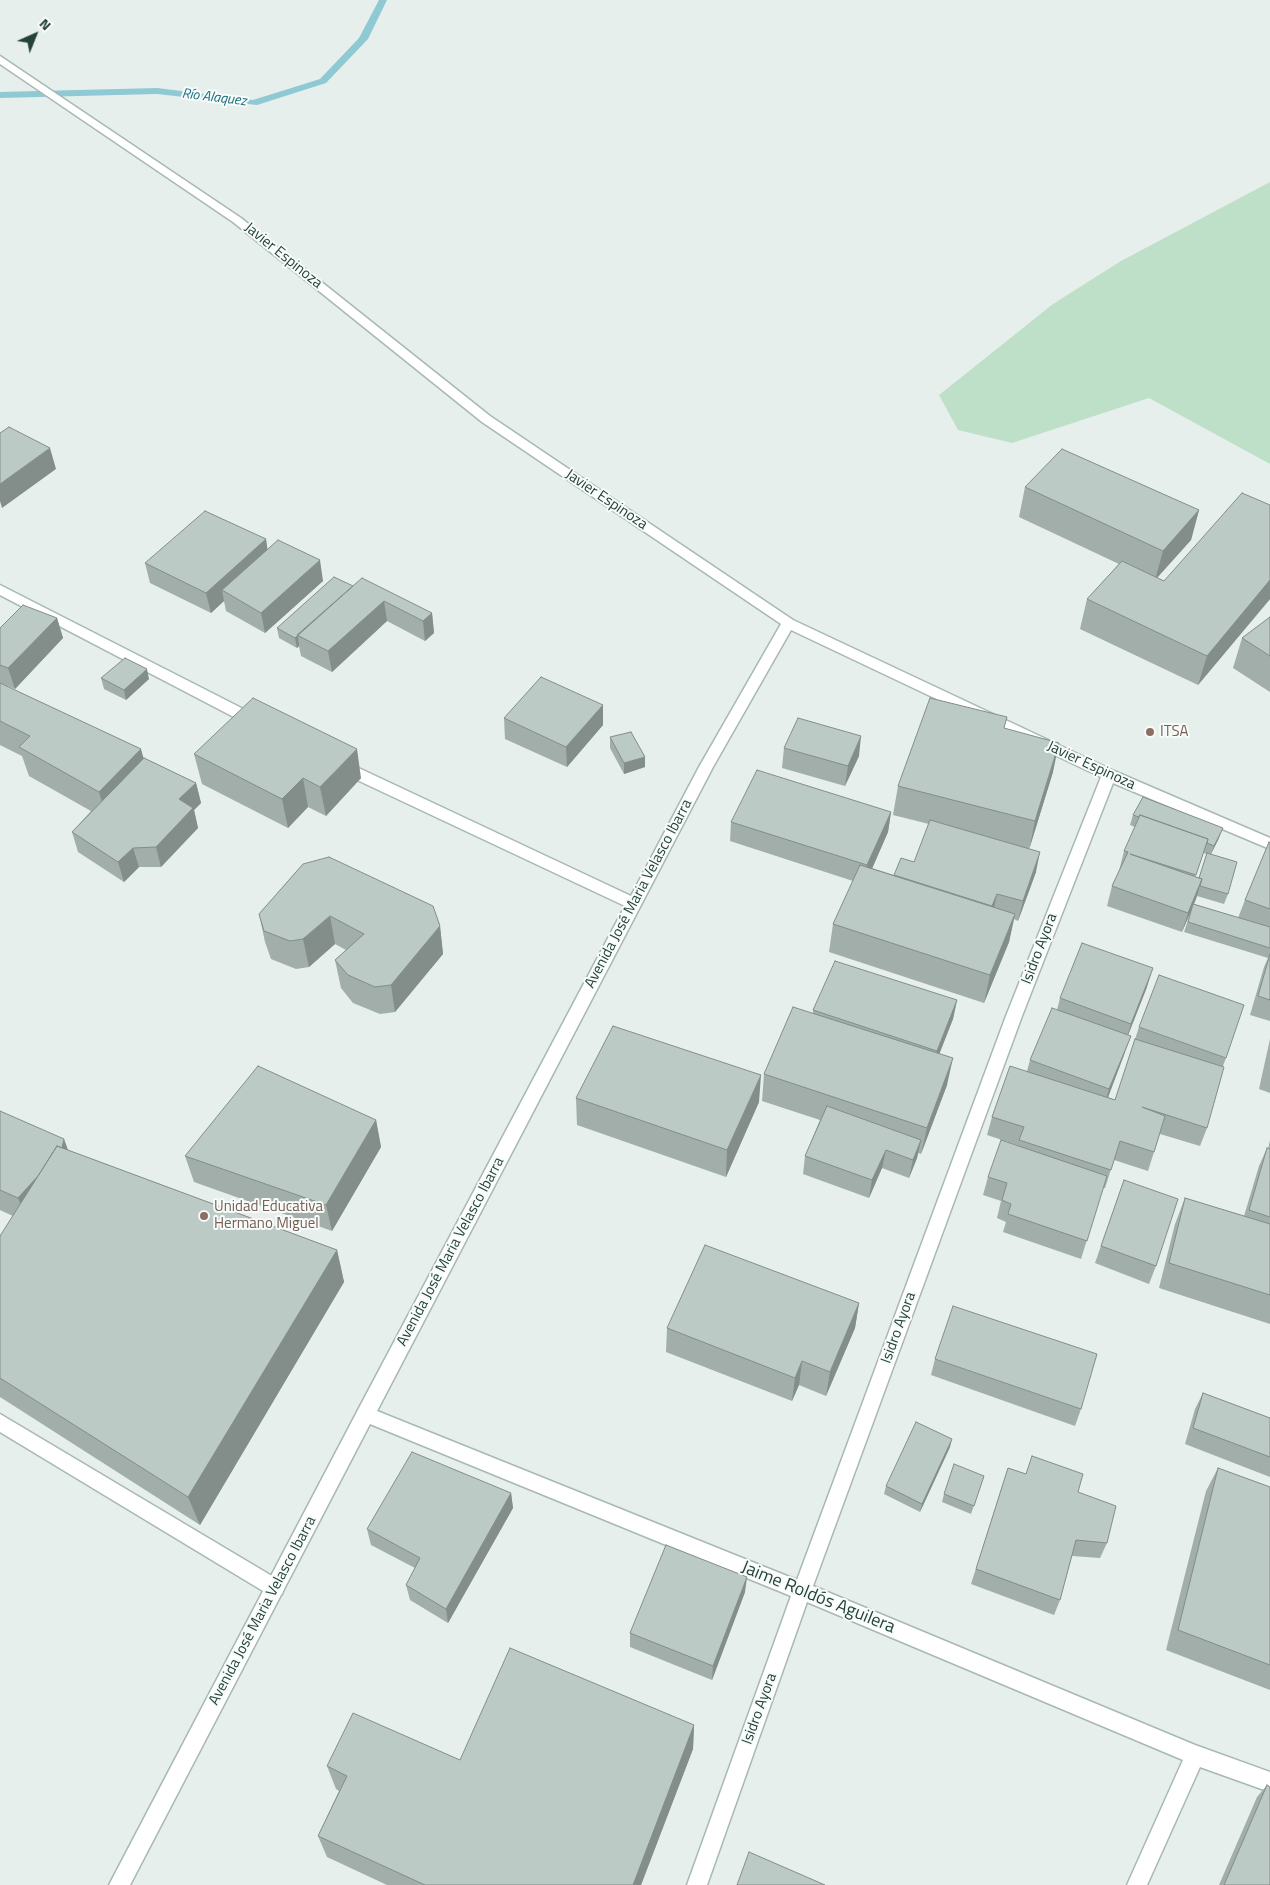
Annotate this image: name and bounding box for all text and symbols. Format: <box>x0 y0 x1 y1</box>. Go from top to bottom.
north arrow <box>10 10 60 60</box>
text: N <box>35 13 57 35</box>
water label: Río Alaquez <box>181 86 247 110</box>
street label: Javier Espinoza <box>240 219 326 293</box>
street label: Javier Espinoza <box>562 466 650 534</box>
place label: ITSA <box>1160 723 1188 741</box>
marker: ITSA <box>1144 726 1156 738</box>
street label: Javier Espinoza <box>1044 738 1138 794</box>
street label: Avenida José Maria Velasco Ibarra <box>581 796 697 992</box>
street label: Isidro Ayora <box>1018 911 1062 987</box>
street label: Avenida José Maria Velasco Ibarra <box>393 1154 509 1350</box>
place label: Unidad Educativa Hermano Miguel <box>214 1198 323 1233</box>
marker: Unidad Educativa Hermano Miguel <box>198 1210 210 1222</box>
street label: Isidro Ayora <box>878 1290 920 1366</box>
street label: Avenida José Maria Velasco Ibarra <box>205 1513 321 1709</box>
street label: Jaime Roldós Aguilera <box>738 1557 898 1639</box>
street label: Isidro Ayora <box>739 1671 781 1747</box>

